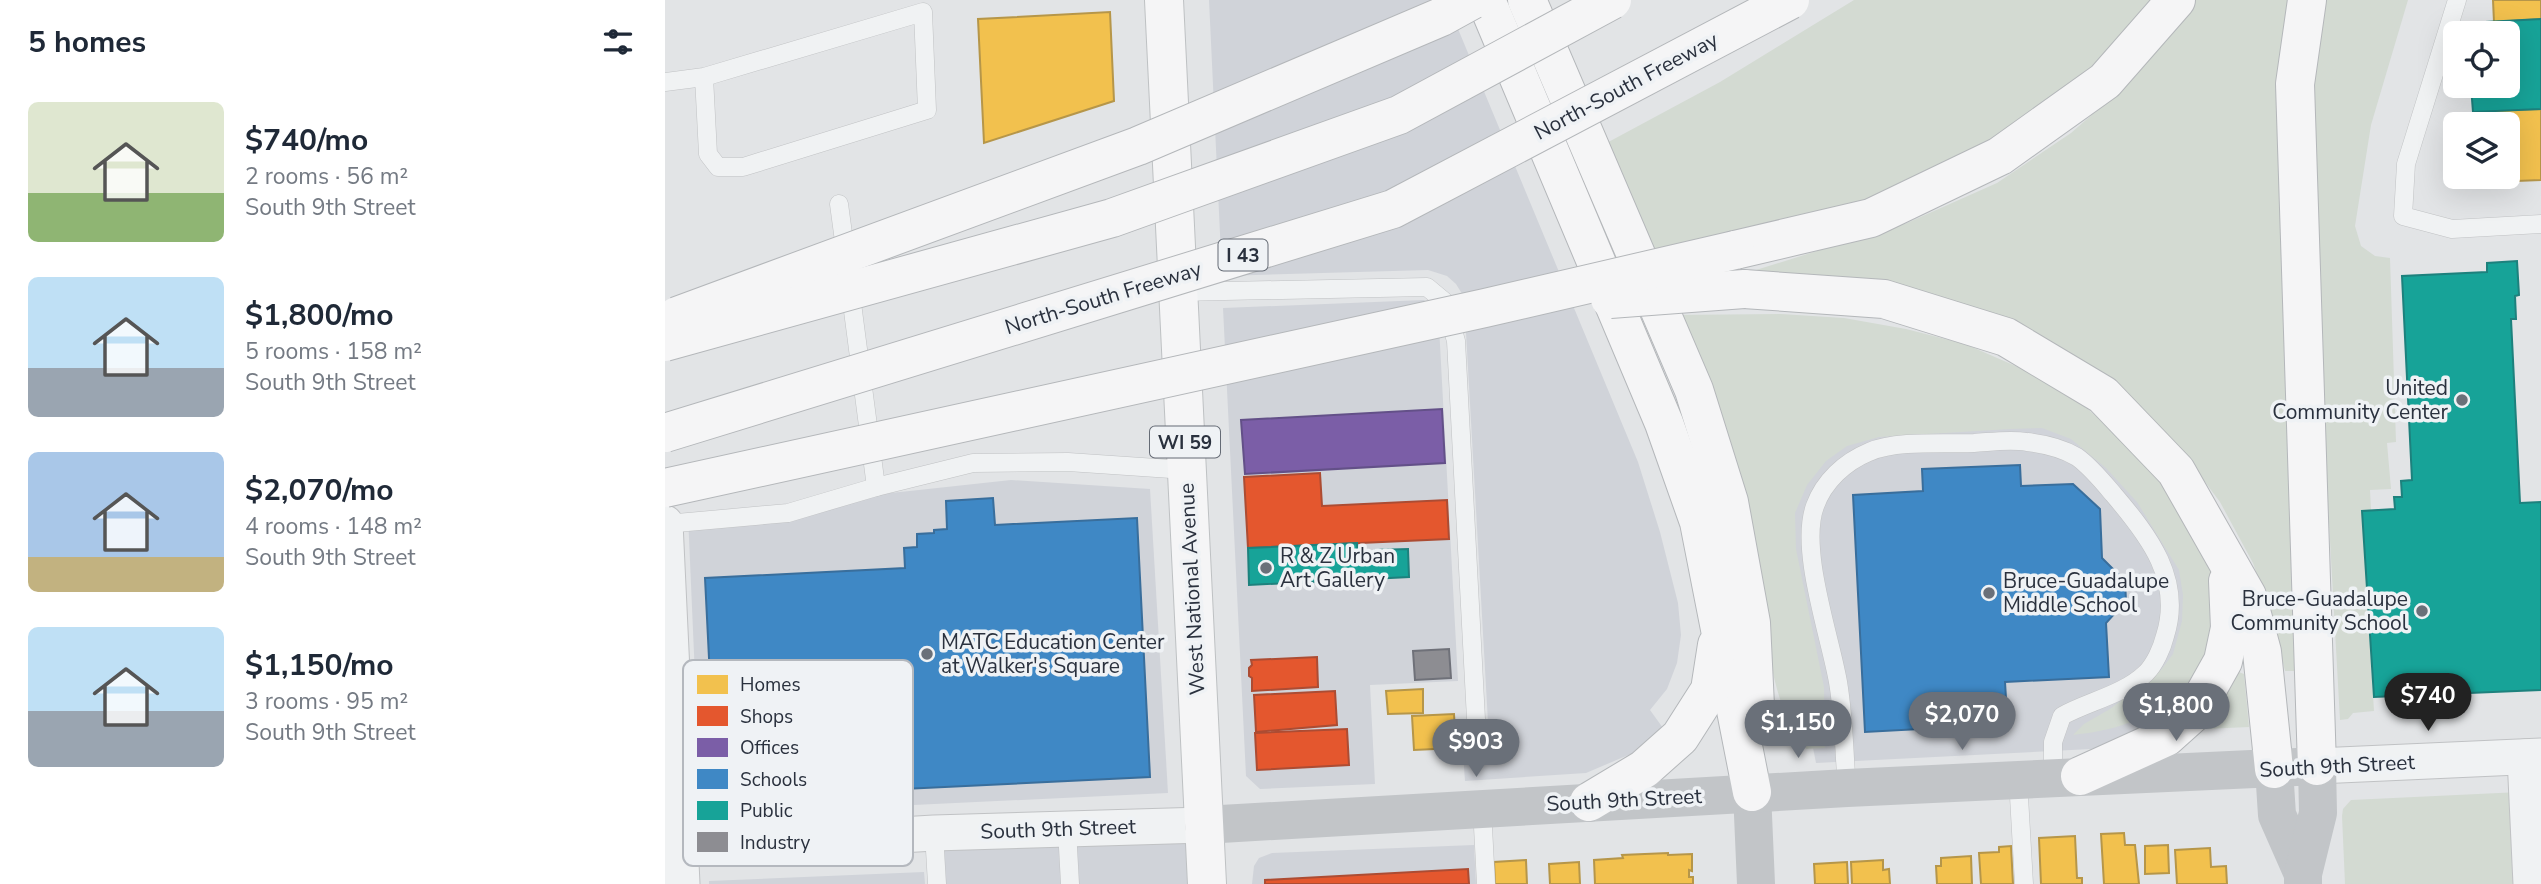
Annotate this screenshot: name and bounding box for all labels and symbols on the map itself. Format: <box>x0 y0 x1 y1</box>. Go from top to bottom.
street label: North-South Freeway <box>1529 26 1723 146</box>
road number: I 43 <box>1219 240 1267 270</box>
street label: North-South Freeway <box>1001 255 1205 341</box>
place label: United Community Center <box>2272 374 2448 426</box>
marker: United Community Center <box>2454 392 2470 408</box>
road number: WI 59 <box>1150 426 1220 458</box>
street label: West National Avenue <box>1172 482 1212 696</box>
place label: R & Z Urban Art Gallery <box>1280 542 1395 594</box>
marker: R & Z Urban Art Gallery <box>1258 560 1274 576</box>
place label: Bruce-Guadalupe Middle School <box>2003 567 2169 619</box>
marker: Bruce-Guadalupe Middle School <box>1981 585 1997 601</box>
place label: Bruce-Guadalupe Community School <box>2231 585 2409 637</box>
marker: Bruce-Guadalupe Community School <box>2414 603 2430 619</box>
place label: MATC Education Center at Walker's Square <box>941 628 1165 680</box>
marker: MATC Education Center at Walker's Square <box>919 646 935 662</box>
legend <box>683 660 913 866</box>
text: Homes <box>740 672 801 698</box>
pin: $740 <box>2387 674 2469 733</box>
pin: $1,800 <box>2119 684 2233 743</box>
pin: $2,070 <box>1905 692 2019 752</box>
pin: $1,150 <box>1741 700 1855 760</box>
text: Shops <box>740 704 793 730</box>
pin: $903 <box>1435 720 1517 779</box>
text: Offices <box>740 735 799 761</box>
street label: South 9th Street <box>2259 748 2416 784</box>
text: Schools <box>740 767 807 793</box>
street label: South 9th Street <box>1546 782 1703 818</box>
text: Public <box>740 798 793 824</box>
street label: South 9th Street <box>980 812 1137 846</box>
text: Industry <box>740 830 810 856</box>

